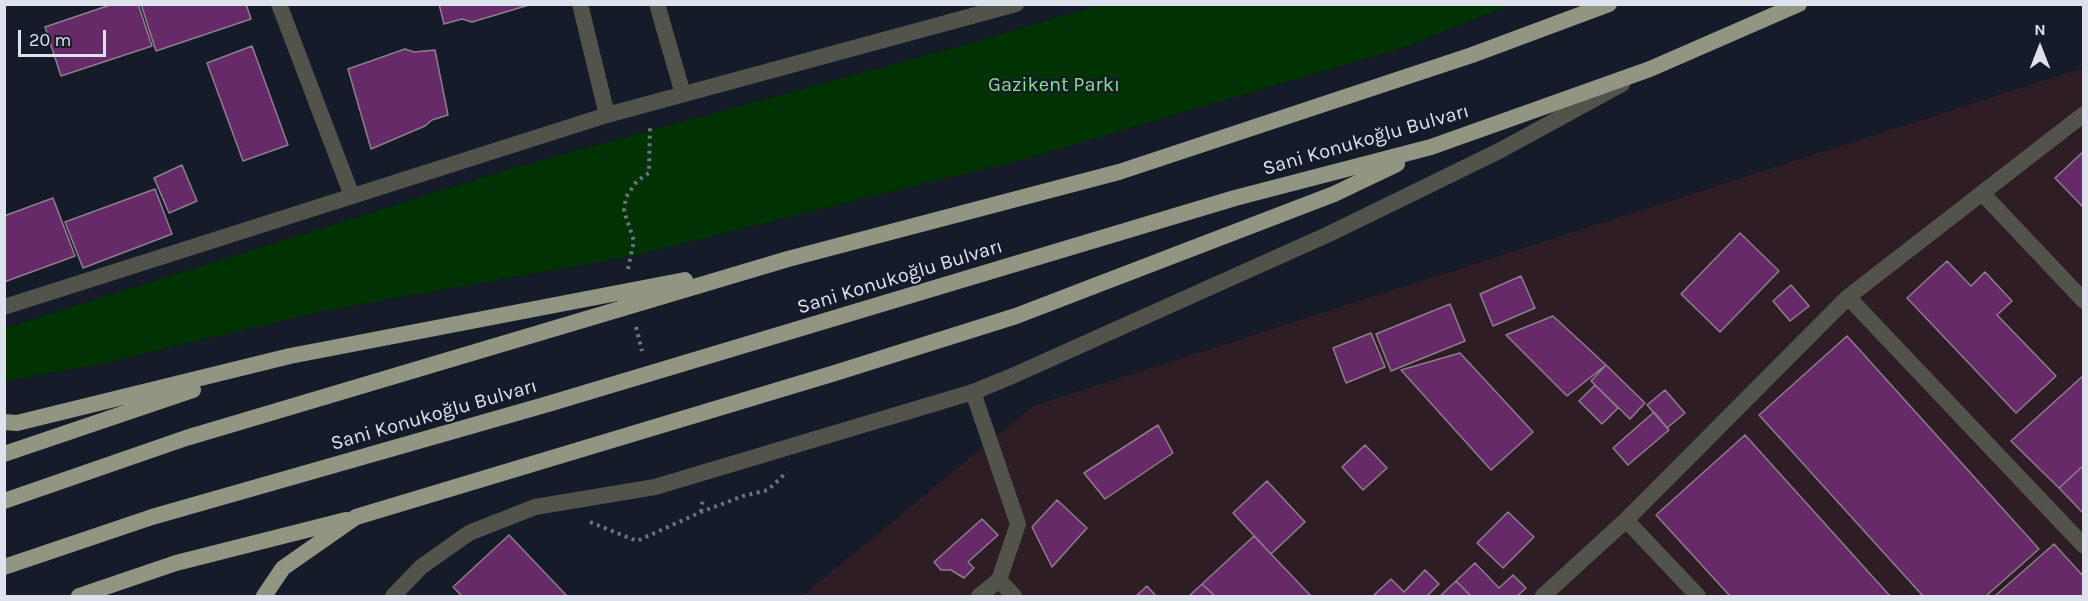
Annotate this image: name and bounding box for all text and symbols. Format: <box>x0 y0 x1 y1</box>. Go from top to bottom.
scale bar <box>21 18 110 56</box>
north arrow <box>2010 18 2070 78</box>
text: N <box>2034 20 2046 39</box>
text: 20 m <box>29 29 71 51</box>
park label: Gazikent Parkı <box>988 73 1120 97</box>
street label: Sani Konukoğlu Bulvarı <box>1260 99 1472 181</box>
street label: Sani Konukoğlu Bulvarı <box>794 234 1006 320</box>
street label: Sani Konukoğlu Bulvarı <box>328 374 540 456</box>

